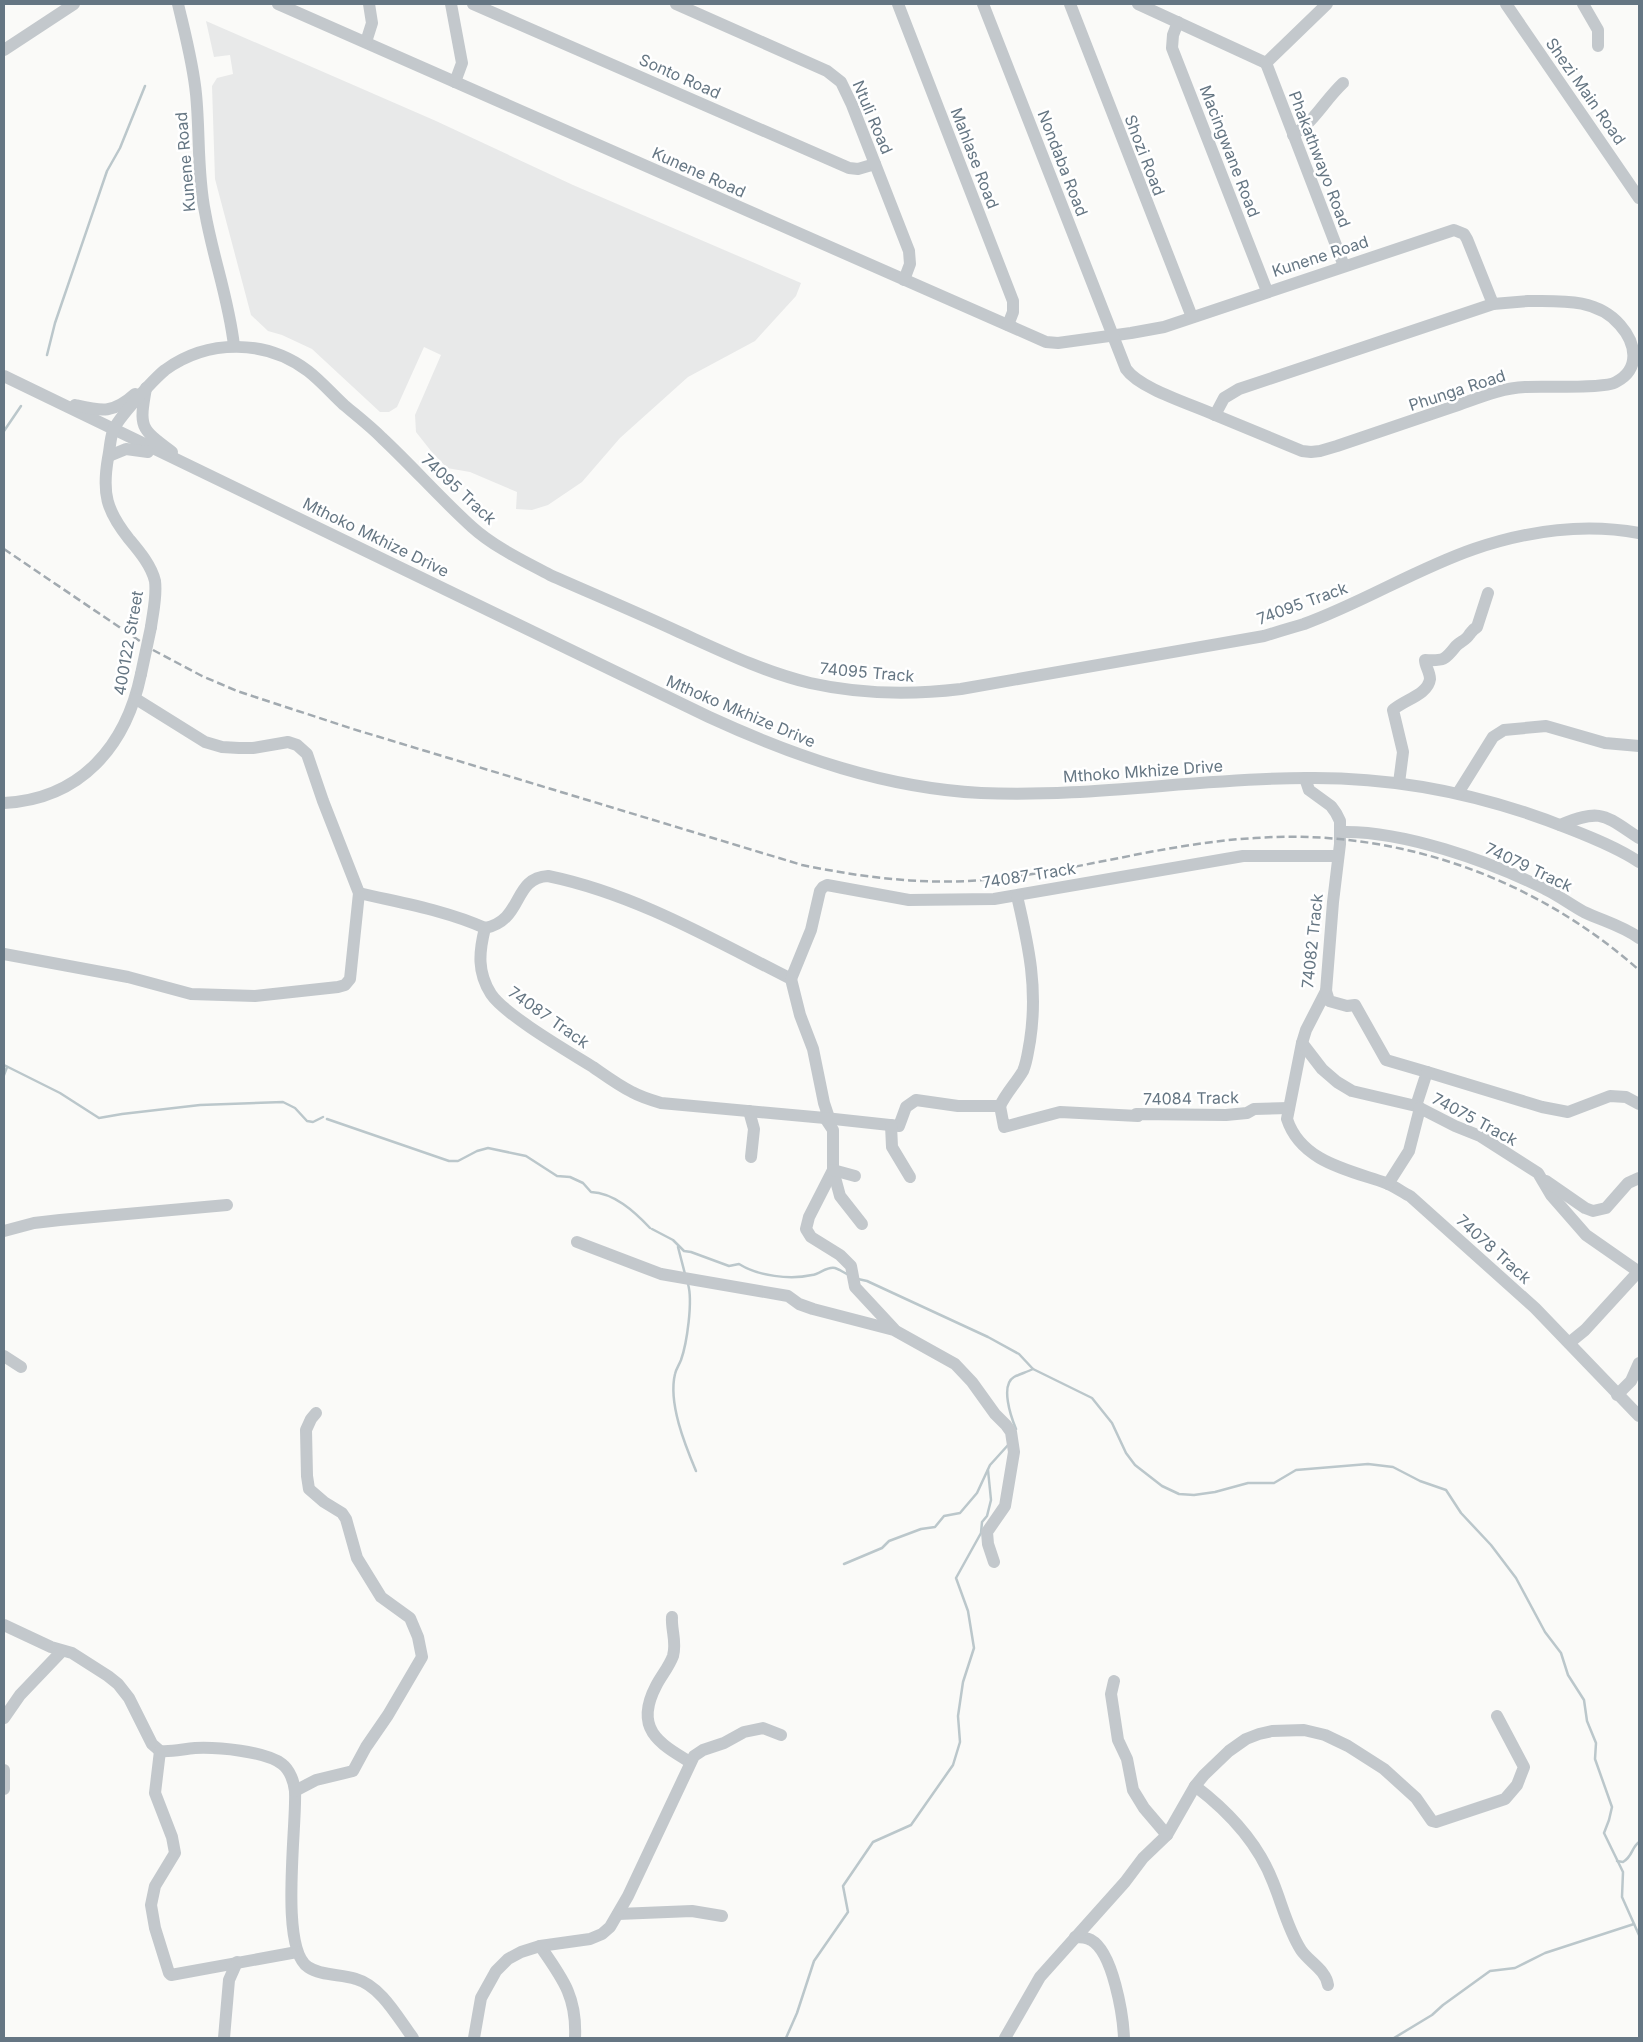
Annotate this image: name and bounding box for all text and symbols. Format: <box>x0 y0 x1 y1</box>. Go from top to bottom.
street label: Shezi Main Road <box>1542 34 1630 148</box>
street label: Sonto Road <box>636 49 724 103</box>
street label: Ntuli Road <box>849 77 897 157</box>
street label: Macingwane Road <box>1196 82 1264 220</box>
street label: Phakathwayo Road <box>1285 88 1355 230</box>
street label: Mahlase Road <box>947 105 1003 211</box>
street label: Nondaba Road <box>1034 107 1092 219</box>
street label: Kunene Road <box>171 111 199 213</box>
street label: Shozi Road <box>1120 112 1170 198</box>
street label: Kunene Road <box>649 142 749 202</box>
street label: Kunene Road <box>1269 231 1371 281</box>
street label: Phunga Road <box>1406 365 1508 415</box>
street label: 74095 Track <box>417 449 501 529</box>
street label: Mthoko Mkhize Drive <box>300 493 452 581</box>
street label: 74095 Track <box>1254 577 1350 629</box>
street label: 400122 Street <box>109 589 147 697</box>
street label: 74095 Track <box>819 658 915 686</box>
street label: Mthoko Mkhize Drive <box>663 670 819 752</box>
street label: Mthoko Mkhize Drive <box>1062 755 1224 787</box>
street label: 74079 Track <box>1482 838 1576 896</box>
street label: 74087 Track <box>981 858 1077 892</box>
street label: 74082 Track <box>1297 892 1327 989</box>
street label: 74087 Track <box>505 982 594 1052</box>
street label: 74084 Track <box>1143 1087 1239 1109</box>
street label: 74075 Track <box>1429 1088 1521 1150</box>
street label: 74078 Track <box>1452 1210 1536 1288</box>

